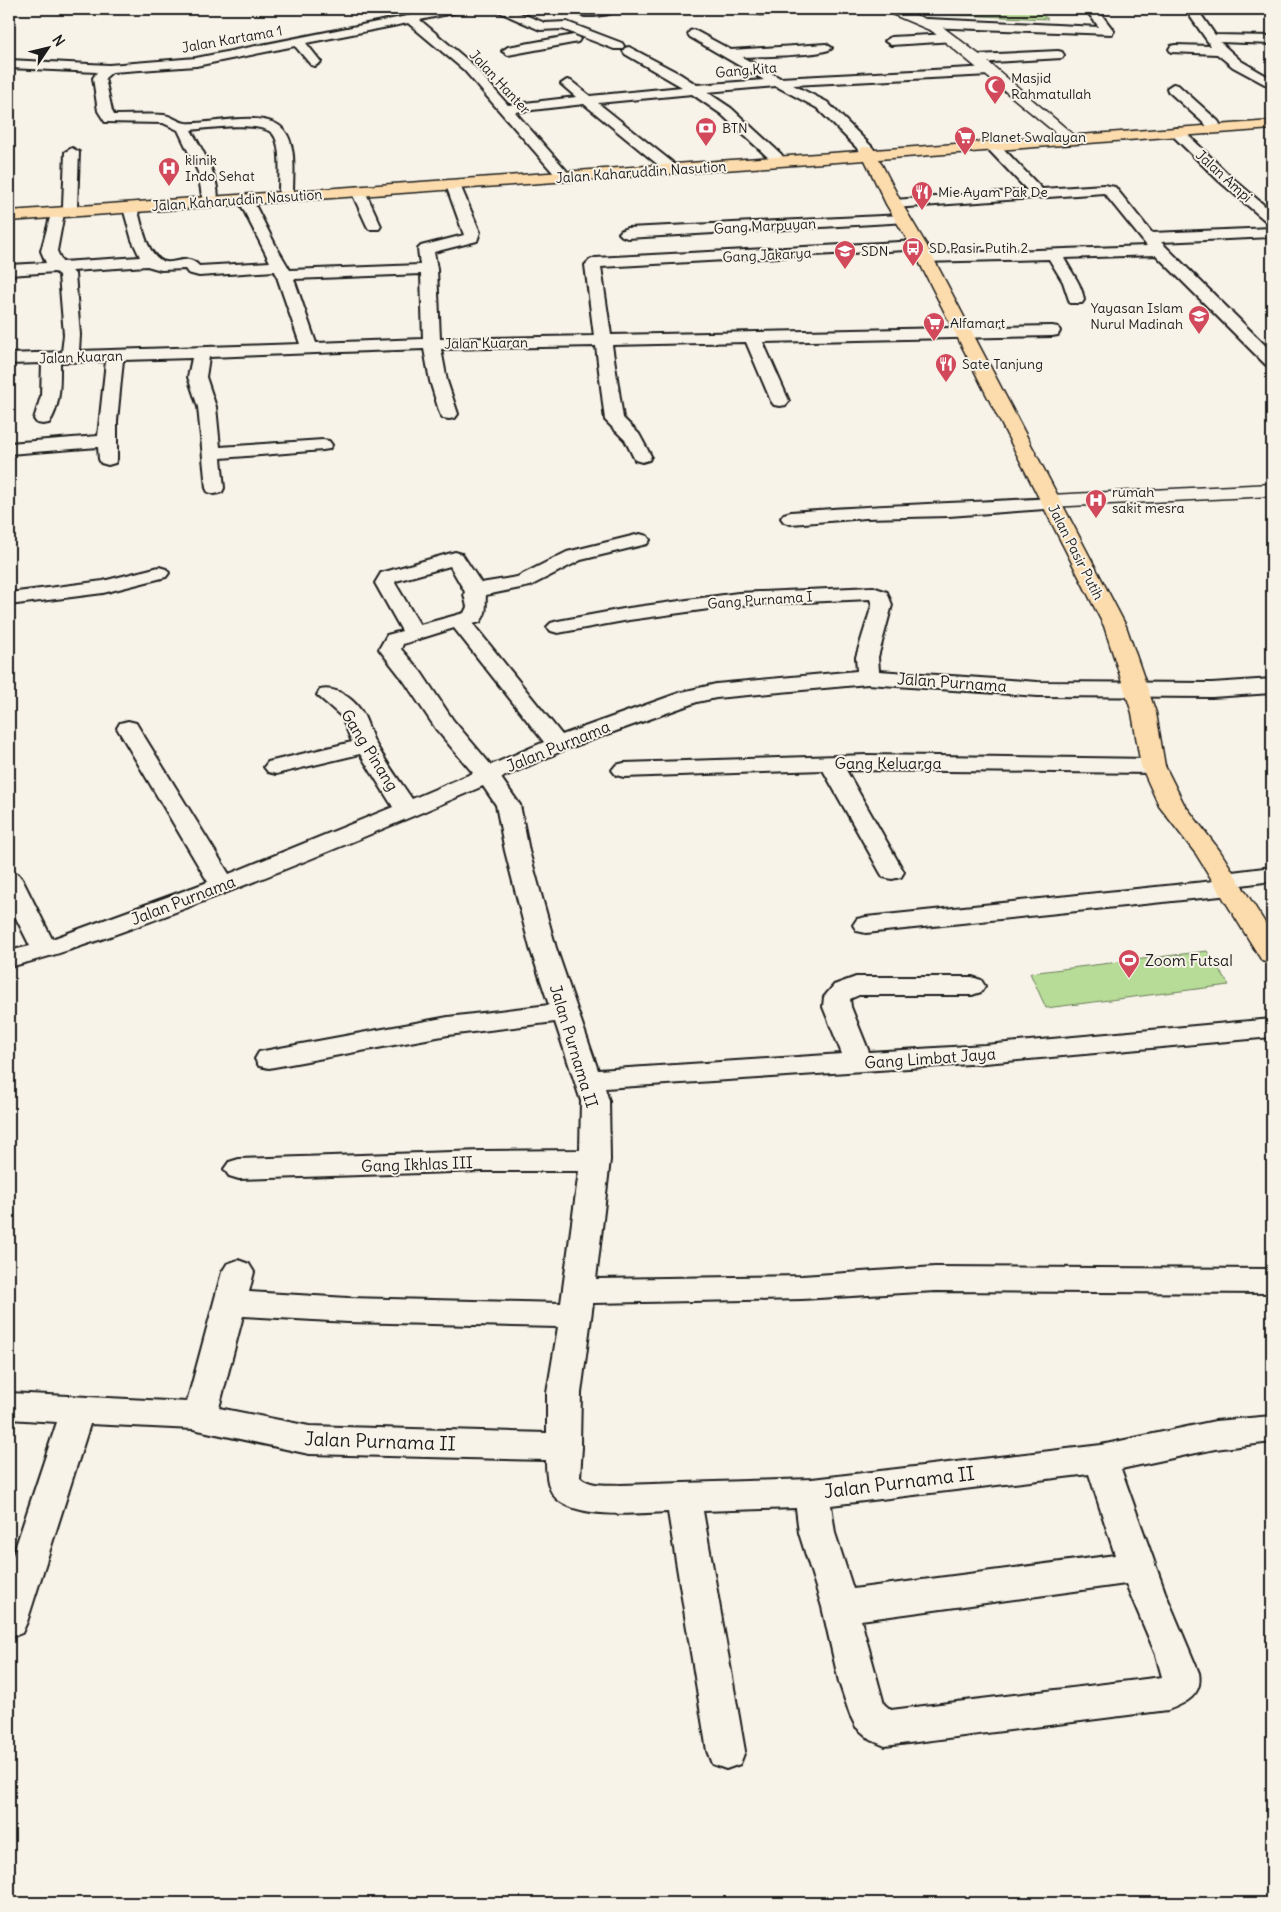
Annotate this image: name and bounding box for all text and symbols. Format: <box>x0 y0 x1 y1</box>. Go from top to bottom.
street label: Jalan Kartama 1 <box>180 21 284 57</box>
north arrow <box>22 22 72 72</box>
text: N <box>48 31 69 50</box>
street label: Jalan Hanter <box>466 46 535 118</box>
street label: Gang Kita <box>714 58 778 82</box>
place label: Masjid Rahmatullah <box>1011 69 1091 103</box>
mosque icon: Masjid Rahmatullah <box>983 74 1007 105</box>
bank icon: BTN <box>694 116 718 147</box>
place label: BTN <box>722 119 748 137</box>
supermarket icon: Planet Swalayan <box>953 125 977 156</box>
place label: Planet Swalayan <box>981 128 1086 146</box>
street label: Jalan Ampi <box>1192 146 1256 206</box>
place label: klinik Indo Sehat <box>185 151 255 185</box>
hospital icon: klinik Indo Sehat <box>157 156 181 187</box>
street label: Jalan Kaharuddin Nasution <box>555 157 727 187</box>
restaurant icon: Mie Ayam Pak De <box>910 180 934 211</box>
place label: Mie Ayam Pak De <box>938 183 1048 201</box>
street label: Jalan Kaharuddin Nasution <box>151 185 323 215</box>
street label: Gang Marpuyan <box>713 214 817 238</box>
bus stop icon: SD Pasir Putih 2 <box>901 236 925 267</box>
school or university icon: SDN <box>833 239 857 270</box>
place label: SD Pasir Putih 2 <box>929 239 1029 257</box>
place label: SDN <box>861 242 888 260</box>
street label: Gang Jakarya <box>722 244 812 266</box>
place label: Yayasan Islam Nurul Madinah <box>1090 299 1183 333</box>
school or university icon: Yayasan Islam Nurul Madinah <box>1187 304 1211 335</box>
supermarket icon: Alfamart <box>922 311 946 342</box>
place label: Alfamart <box>950 314 1005 332</box>
street label: Jalan Kuaran <box>444 333 528 353</box>
street label: Jalan Kuaran <box>39 347 123 367</box>
restaurant icon: Sate Tanjung <box>934 352 958 383</box>
place label: Sate Tanjung <box>962 355 1043 373</box>
place label: rumah sakit mesra <box>1112 483 1184 517</box>
hospital icon: rumah sakit mesra <box>1084 488 1108 519</box>
street label: Jalan Pasir Putih <box>1044 501 1108 603</box>
street label: Gang Purnama I <box>707 587 813 613</box>
street label: Jalan Purnama <box>896 668 1008 696</box>
street label: Gang Pinang <box>337 705 403 795</box>
street label: Jalan Purnama <box>503 716 613 776</box>
street label: Gang Keluarga <box>834 753 942 773</box>
street label: Jalan Purnama <box>128 871 238 929</box>
sports icon: Zoom Futsal <box>1117 948 1141 979</box>
place label: Zoom Futsal <box>1145 950 1233 970</box>
street label: Jalan Purnama II <box>546 982 602 1110</box>
street label: Gang Limbat Jaya <box>864 1043 996 1073</box>
street label: Gang Ikhlas III <box>361 1152 473 1176</box>
street label: Jalan Purnama II <box>304 1426 456 1456</box>
street label: Jalan Purnama II <box>822 1461 976 1503</box>

